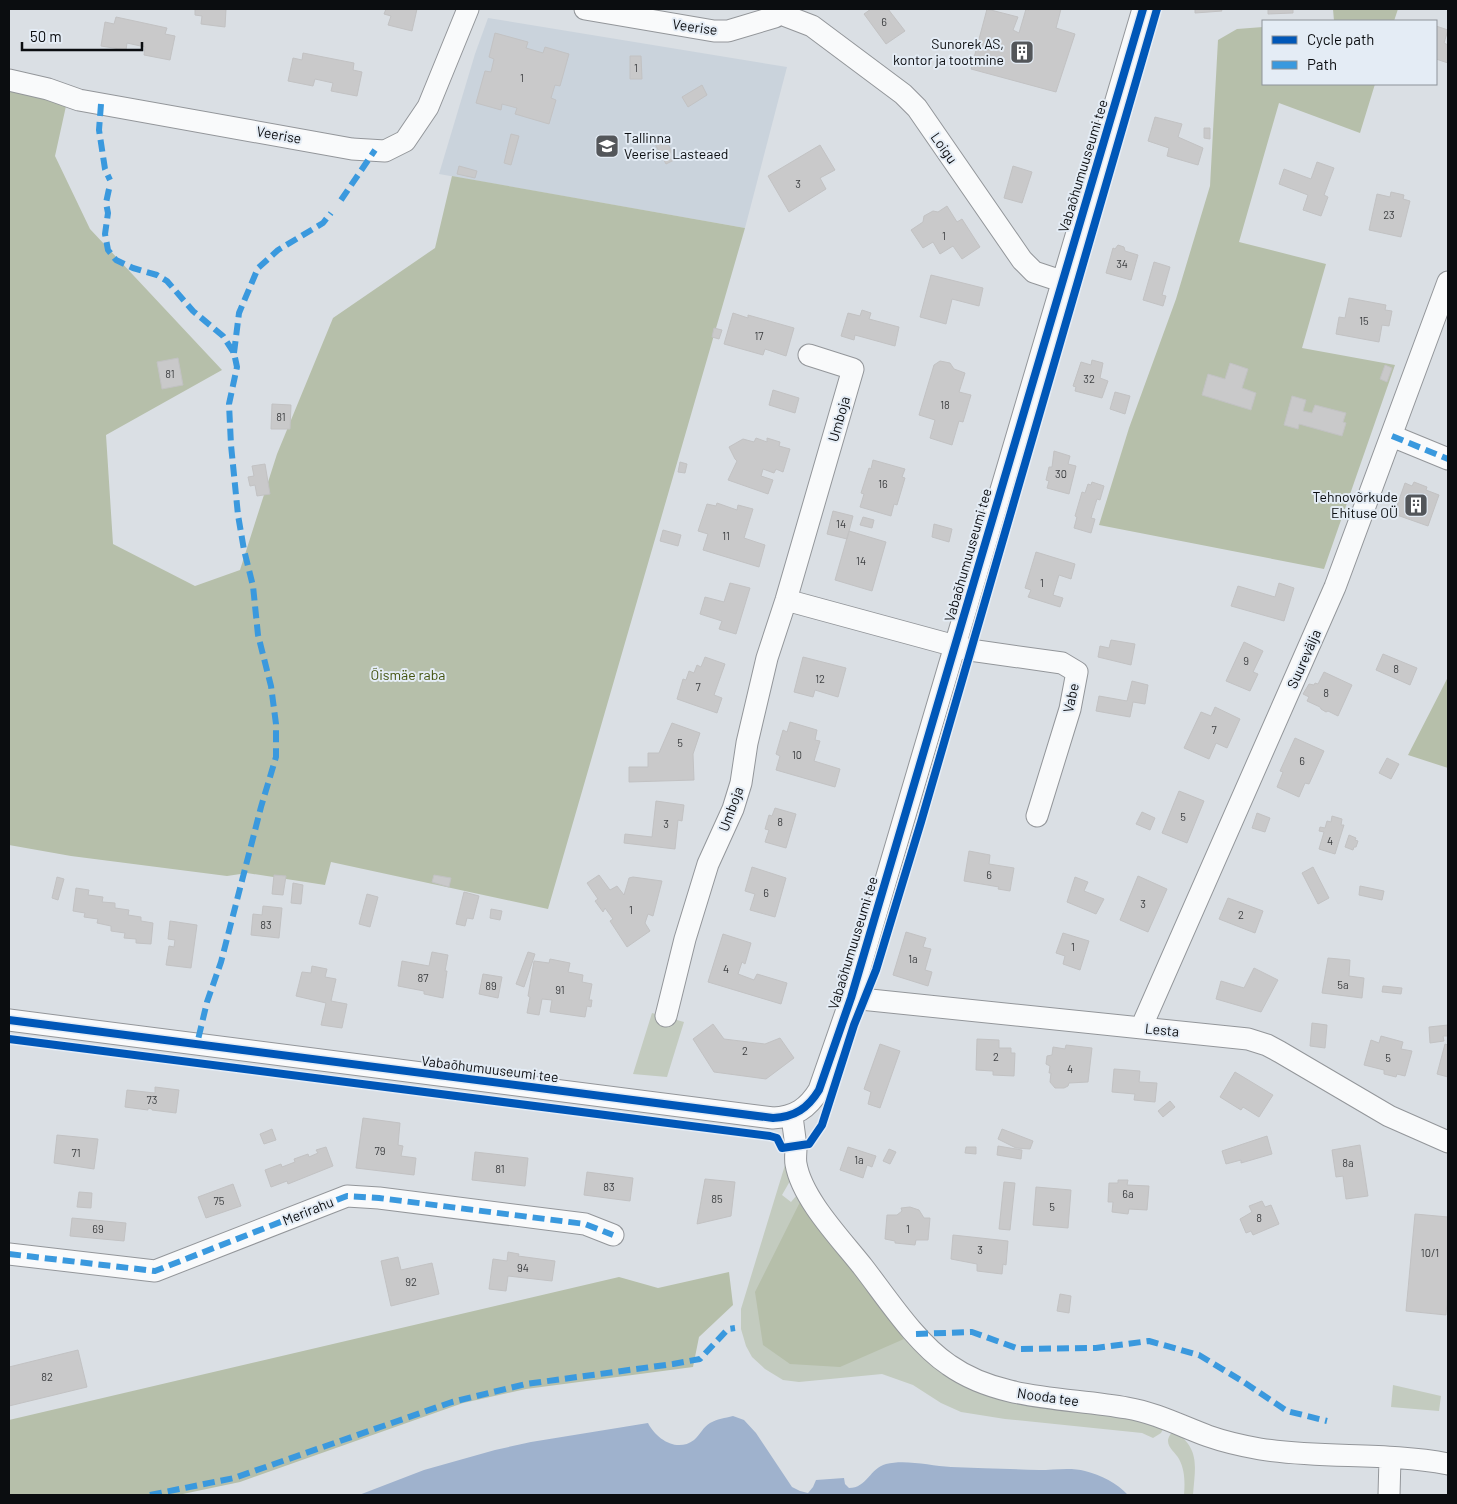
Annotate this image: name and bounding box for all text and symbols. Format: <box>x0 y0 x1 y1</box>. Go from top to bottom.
street label: Veerise <box>671 15 719 38</box>
house number: 6 <box>881 15 887 28</box>
scale bar <box>22 20 142 52</box>
legend <box>1262 20 1437 85</box>
text: 50 m <box>30 27 62 45</box>
text: Cycle path <box>1307 30 1374 48</box>
place label: Sunorek AS, kontor ja tootmine <box>893 35 1004 68</box>
building icon: Sunorek AS, kontor ja tootmine <box>1009 39 1035 65</box>
text: Path <box>1307 55 1337 73</box>
house number: 1 <box>634 61 638 74</box>
house number: 1 <box>520 71 524 84</box>
street label: Vabaõhumuuseumi tee <box>1054 97 1111 234</box>
street label: Veerise <box>255 122 303 147</box>
place label: Tallinna Veerise Lasteaed <box>624 129 729 162</box>
street label: Loigu <box>928 129 961 167</box>
school or university icon: Tallinna Veerise Lasteaed <box>594 133 620 159</box>
house number: 3 <box>795 177 801 190</box>
house number: 23 <box>1383 208 1395 221</box>
house number: 1 <box>942 229 946 242</box>
house number: 34 <box>1116 257 1128 270</box>
house number: 15 <box>1359 314 1369 327</box>
house number: 17 <box>754 329 764 342</box>
house number: 81 <box>165 367 175 380</box>
house number: 32 <box>1083 372 1095 385</box>
street label: Umboja <box>824 394 853 444</box>
house number: 18 <box>940 398 950 411</box>
house number: 81 <box>276 410 286 423</box>
house number: 30 <box>1055 467 1067 480</box>
house number: 16 <box>878 477 888 490</box>
street label: Vabaõhumuuseumi tee <box>940 486 995 624</box>
place label: Tehnovõrkude Ehituse OÜ <box>1313 488 1398 521</box>
building icon: Tehnovõrkude Ehituse OÜ <box>1403 492 1429 518</box>
house number: 14 <box>836 517 846 530</box>
house number: 11 <box>722 529 730 542</box>
house number: 14 <box>856 554 866 567</box>
house number: 1 <box>1040 576 1044 589</box>
street label: Suurevälja <box>1283 627 1324 691</box>
house number: 9 <box>1243 654 1249 667</box>
house number: 8 <box>1393 662 1399 675</box>
park label: Õismäe raba <box>371 666 445 683</box>
house number: 12 <box>815 672 825 685</box>
house number: 7 <box>695 680 701 693</box>
street label: Vabe <box>1059 682 1082 714</box>
house number: 8 <box>1323 686 1329 699</box>
house number: 7 <box>1211 723 1217 736</box>
house number: 5 <box>677 736 683 749</box>
house number: 10 <box>792 748 802 761</box>
house number: 6 <box>1299 754 1305 767</box>
street label: Umboja <box>715 784 746 834</box>
house number: 5 <box>1180 810 1186 823</box>
house number: 8 <box>777 815 783 828</box>
house number: 3 <box>663 817 669 830</box>
house number: 4 <box>1327 834 1333 847</box>
house number: 6 <box>986 868 992 881</box>
street label: Vabaõhumuuseumi tee <box>824 874 881 1011</box>
house number: 6 <box>763 886 769 899</box>
house number: 3 <box>1140 897 1146 910</box>
house number: 1 <box>629 903 633 916</box>
house number: 2 <box>1238 908 1244 921</box>
house number: 83 <box>260 918 272 931</box>
house number: 1 <box>1071 940 1075 953</box>
house number: 1a <box>908 952 918 965</box>
house number: 4 <box>723 962 729 975</box>
house number: 87 <box>418 971 428 984</box>
house number: 5a <box>1337 978 1349 991</box>
house number: 89 <box>485 979 497 992</box>
house number: 91 <box>555 983 565 996</box>
street label: Lesta <box>1144 1019 1180 1040</box>
house number: 2 <box>742 1044 748 1057</box>
house number: 2 <box>993 1050 999 1063</box>
house number: 5 <box>1385 1051 1391 1064</box>
street label: Vabaõhumuuseumi tee <box>420 1052 560 1085</box>
house number: 4 <box>1067 1062 1073 1075</box>
house number: 73 <box>147 1093 157 1106</box>
house number: 79 <box>375 1144 386 1157</box>
house number: 71 <box>71 1146 81 1159</box>
house number: 1a <box>854 1153 864 1166</box>
house number: 8a <box>1342 1156 1354 1169</box>
house number: 81 <box>495 1162 505 1175</box>
house number: 83 <box>603 1180 615 1193</box>
house number: 6a <box>1122 1187 1134 1200</box>
house number: 85 <box>711 1192 723 1205</box>
street label: Merirahu <box>280 1193 336 1228</box>
house number: 75 <box>214 1194 225 1207</box>
house number: 5 <box>1049 1200 1055 1213</box>
house number: 8 <box>1256 1211 1262 1224</box>
house number: 69 <box>92 1222 104 1235</box>
house number: 1 <box>906 1222 910 1235</box>
house number: 3 <box>977 1243 983 1256</box>
house number: 10/1 <box>1421 1246 1439 1259</box>
house number: 94 <box>517 1261 529 1274</box>
house number: 92 <box>405 1275 417 1288</box>
house number: 82 <box>41 1370 53 1383</box>
street label: Nooda tee <box>1016 1384 1080 1409</box>

